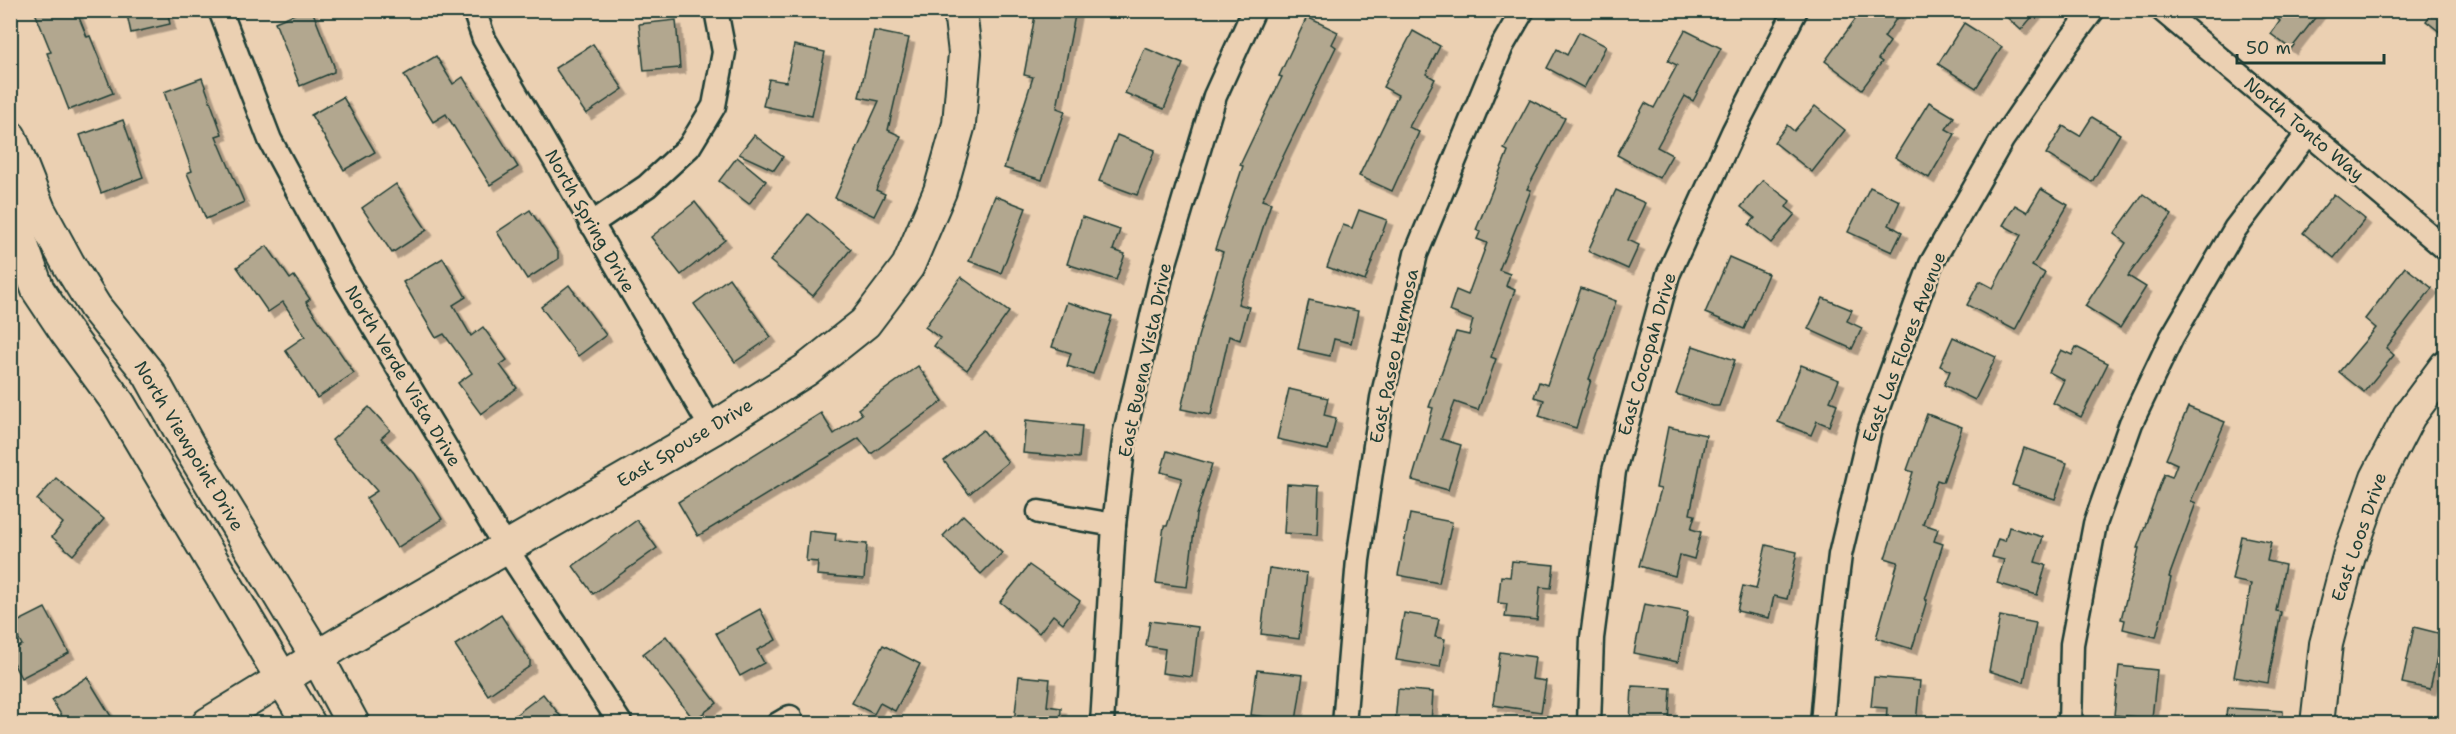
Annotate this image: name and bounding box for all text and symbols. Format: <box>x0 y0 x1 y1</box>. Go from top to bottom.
scale bar <box>2237 27 2384 65</box>
text: 50 m <box>2246 36 2291 60</box>
street label: North Tonto Way <box>2239 72 2369 186</box>
street label: North Spring Drive <box>539 145 641 297</box>
street label: East Las Flores Avenue <box>1857 248 1951 446</box>
street label: East Buena Vista Drive <box>1113 261 1177 459</box>
street label: East Paseo Hermosa <box>1364 267 1424 445</box>
street label: East Cocopah Drive <box>1612 270 1682 438</box>
street label: North Verde Vista Drive <box>339 281 467 471</box>
street label: North Viewpoint Drive <box>129 356 249 536</box>
street label: East Spouse Drive <box>613 393 757 493</box>
street label: East Loos Drive <box>2326 469 2392 605</box>

